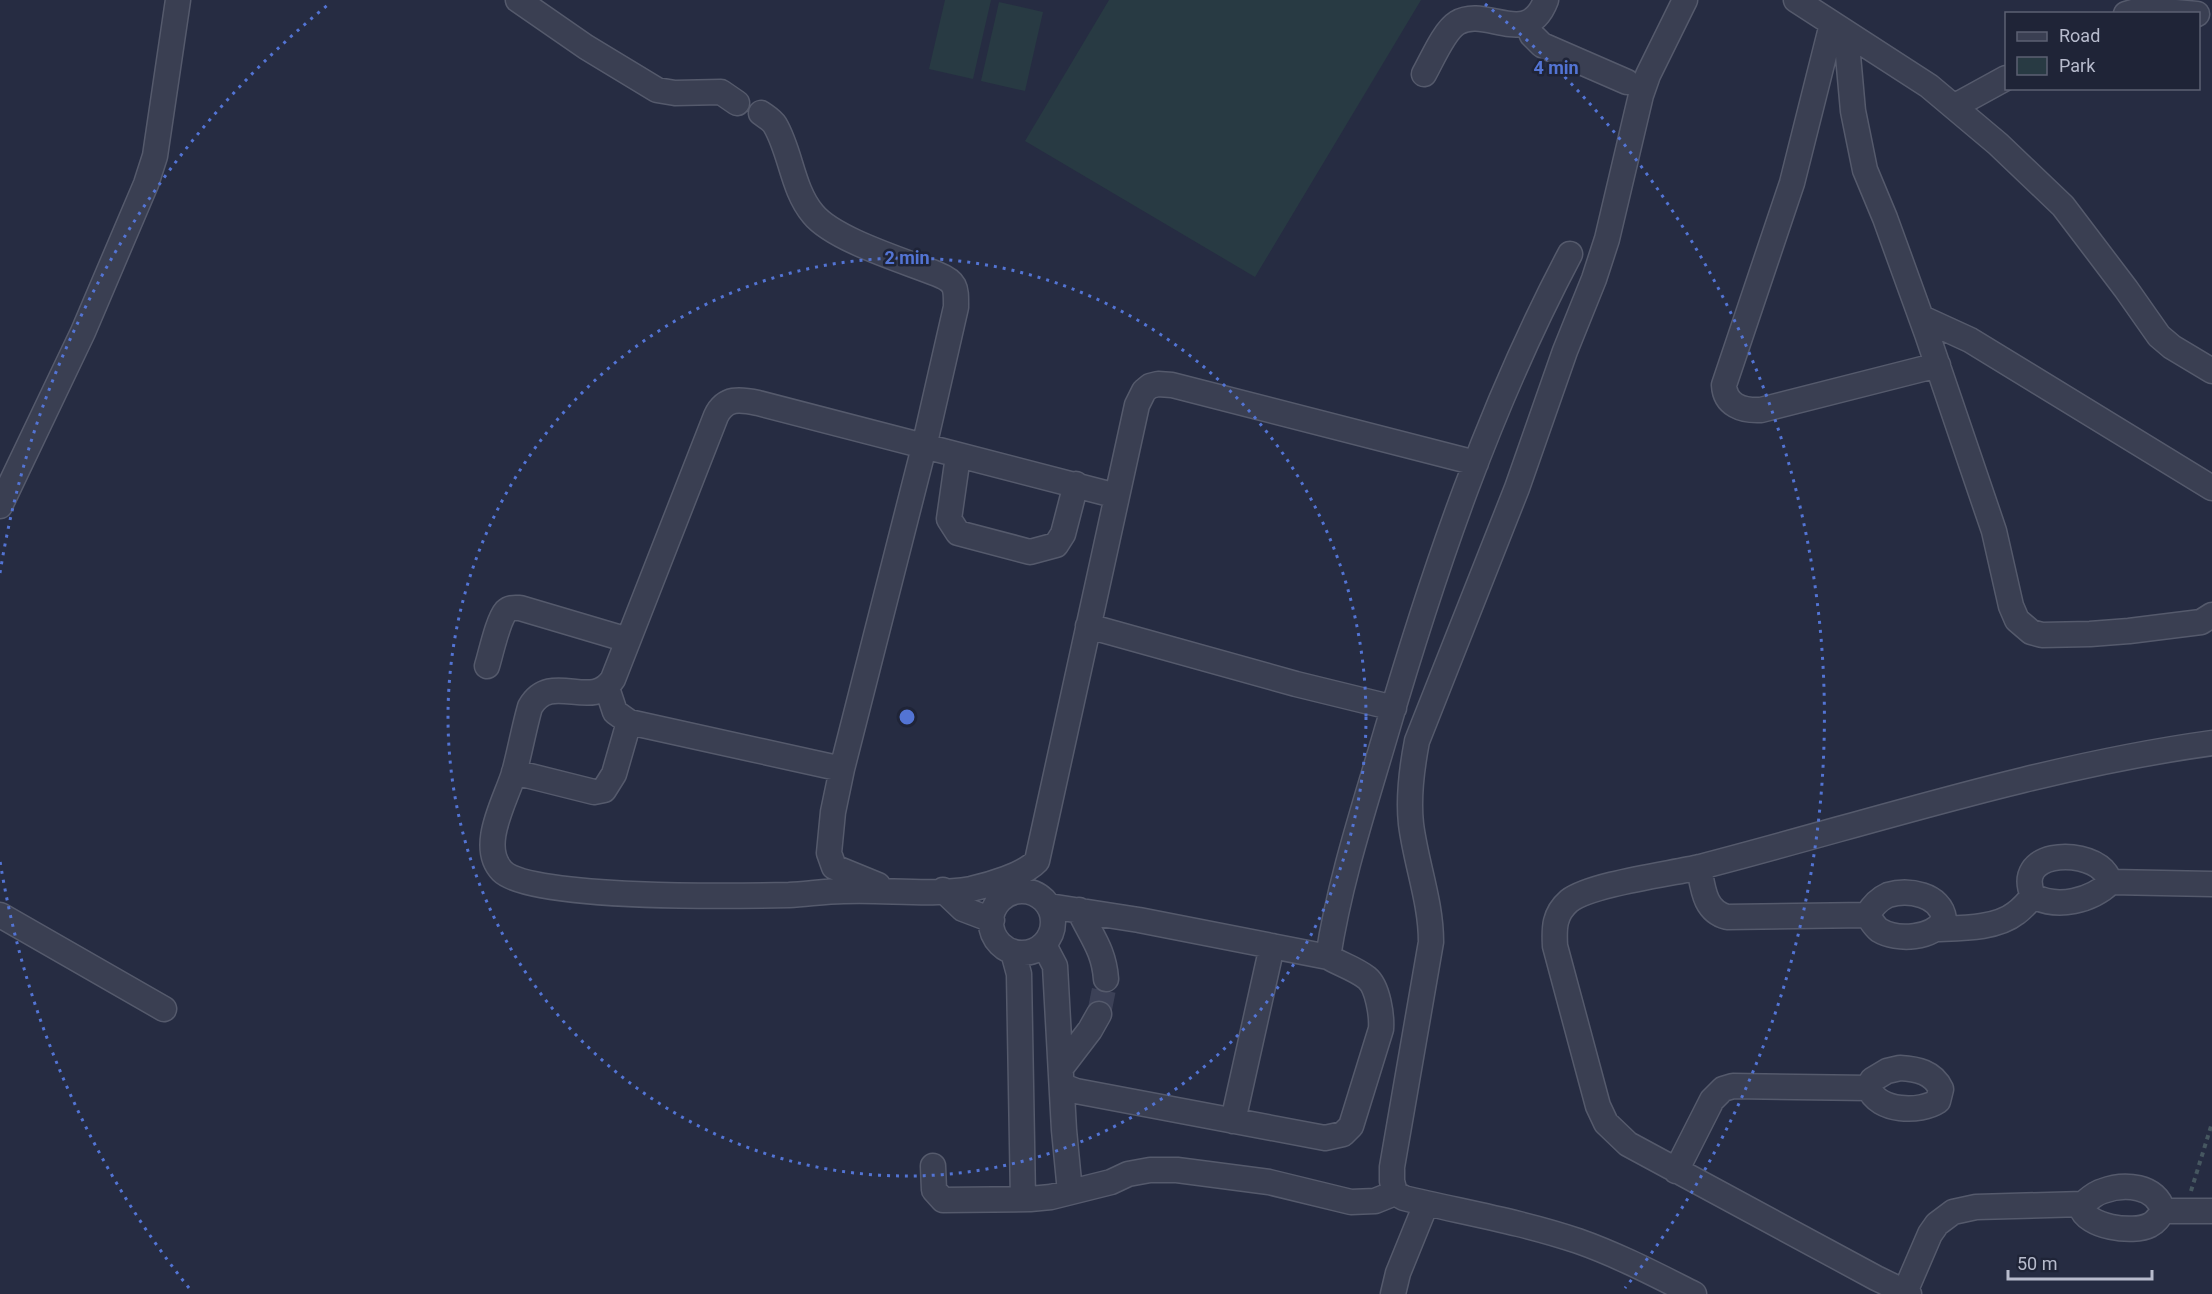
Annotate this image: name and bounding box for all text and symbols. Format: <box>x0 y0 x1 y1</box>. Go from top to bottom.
legend <box>2005 12 2200 90</box>
text: Road <box>2059 25 2100 46</box>
text: Park <box>2059 55 2096 76</box>
text: 4 min <box>1533 57 1579 78</box>
text: 2 min <box>884 247 930 268</box>
centre of rings <box>897 707 917 727</box>
scale bar <box>2008 1243 2152 1281</box>
text: 50 m <box>2017 1253 2057 1274</box>

